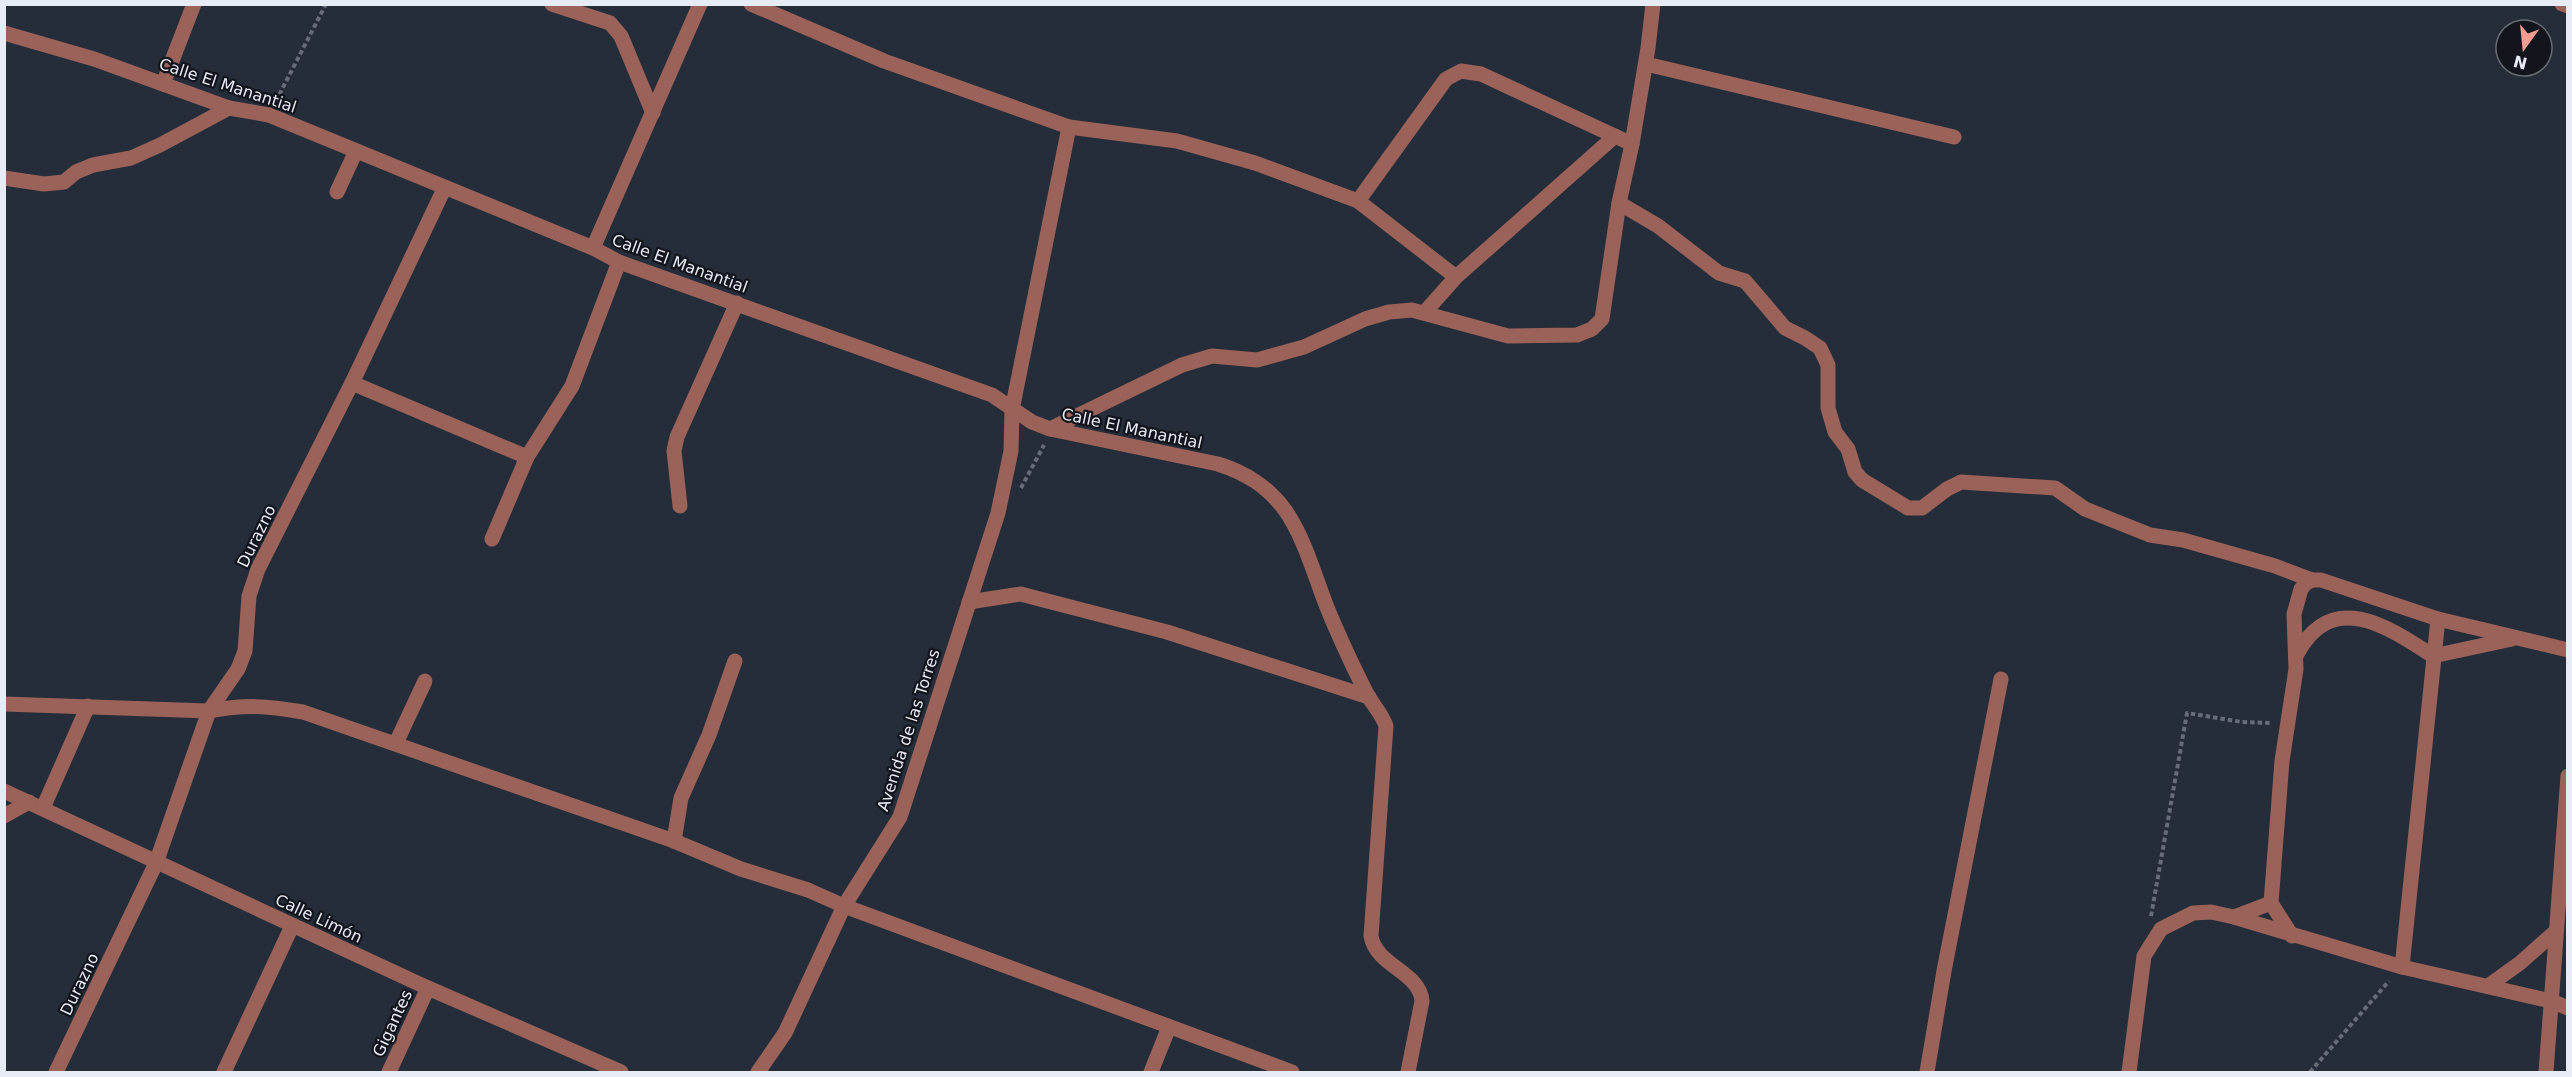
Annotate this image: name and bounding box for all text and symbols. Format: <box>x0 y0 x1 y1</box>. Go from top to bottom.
north arrow <box>2494 18 2554 78</box>
text: N <box>2511 51 2529 73</box>
street label: Calle El Manantial <box>157 54 299 117</box>
street label: Calle El Manantial <box>609 230 750 297</box>
street label: Calle El Manantial <box>1060 404 1204 453</box>
street label: Durazno <box>233 502 280 571</box>
street label: Avenida de las Torres <box>873 647 944 814</box>
street label: Calle Limón <box>272 890 365 947</box>
street label: Durazno <box>56 950 103 1019</box>
street label: Gigantes <box>369 987 416 1060</box>

